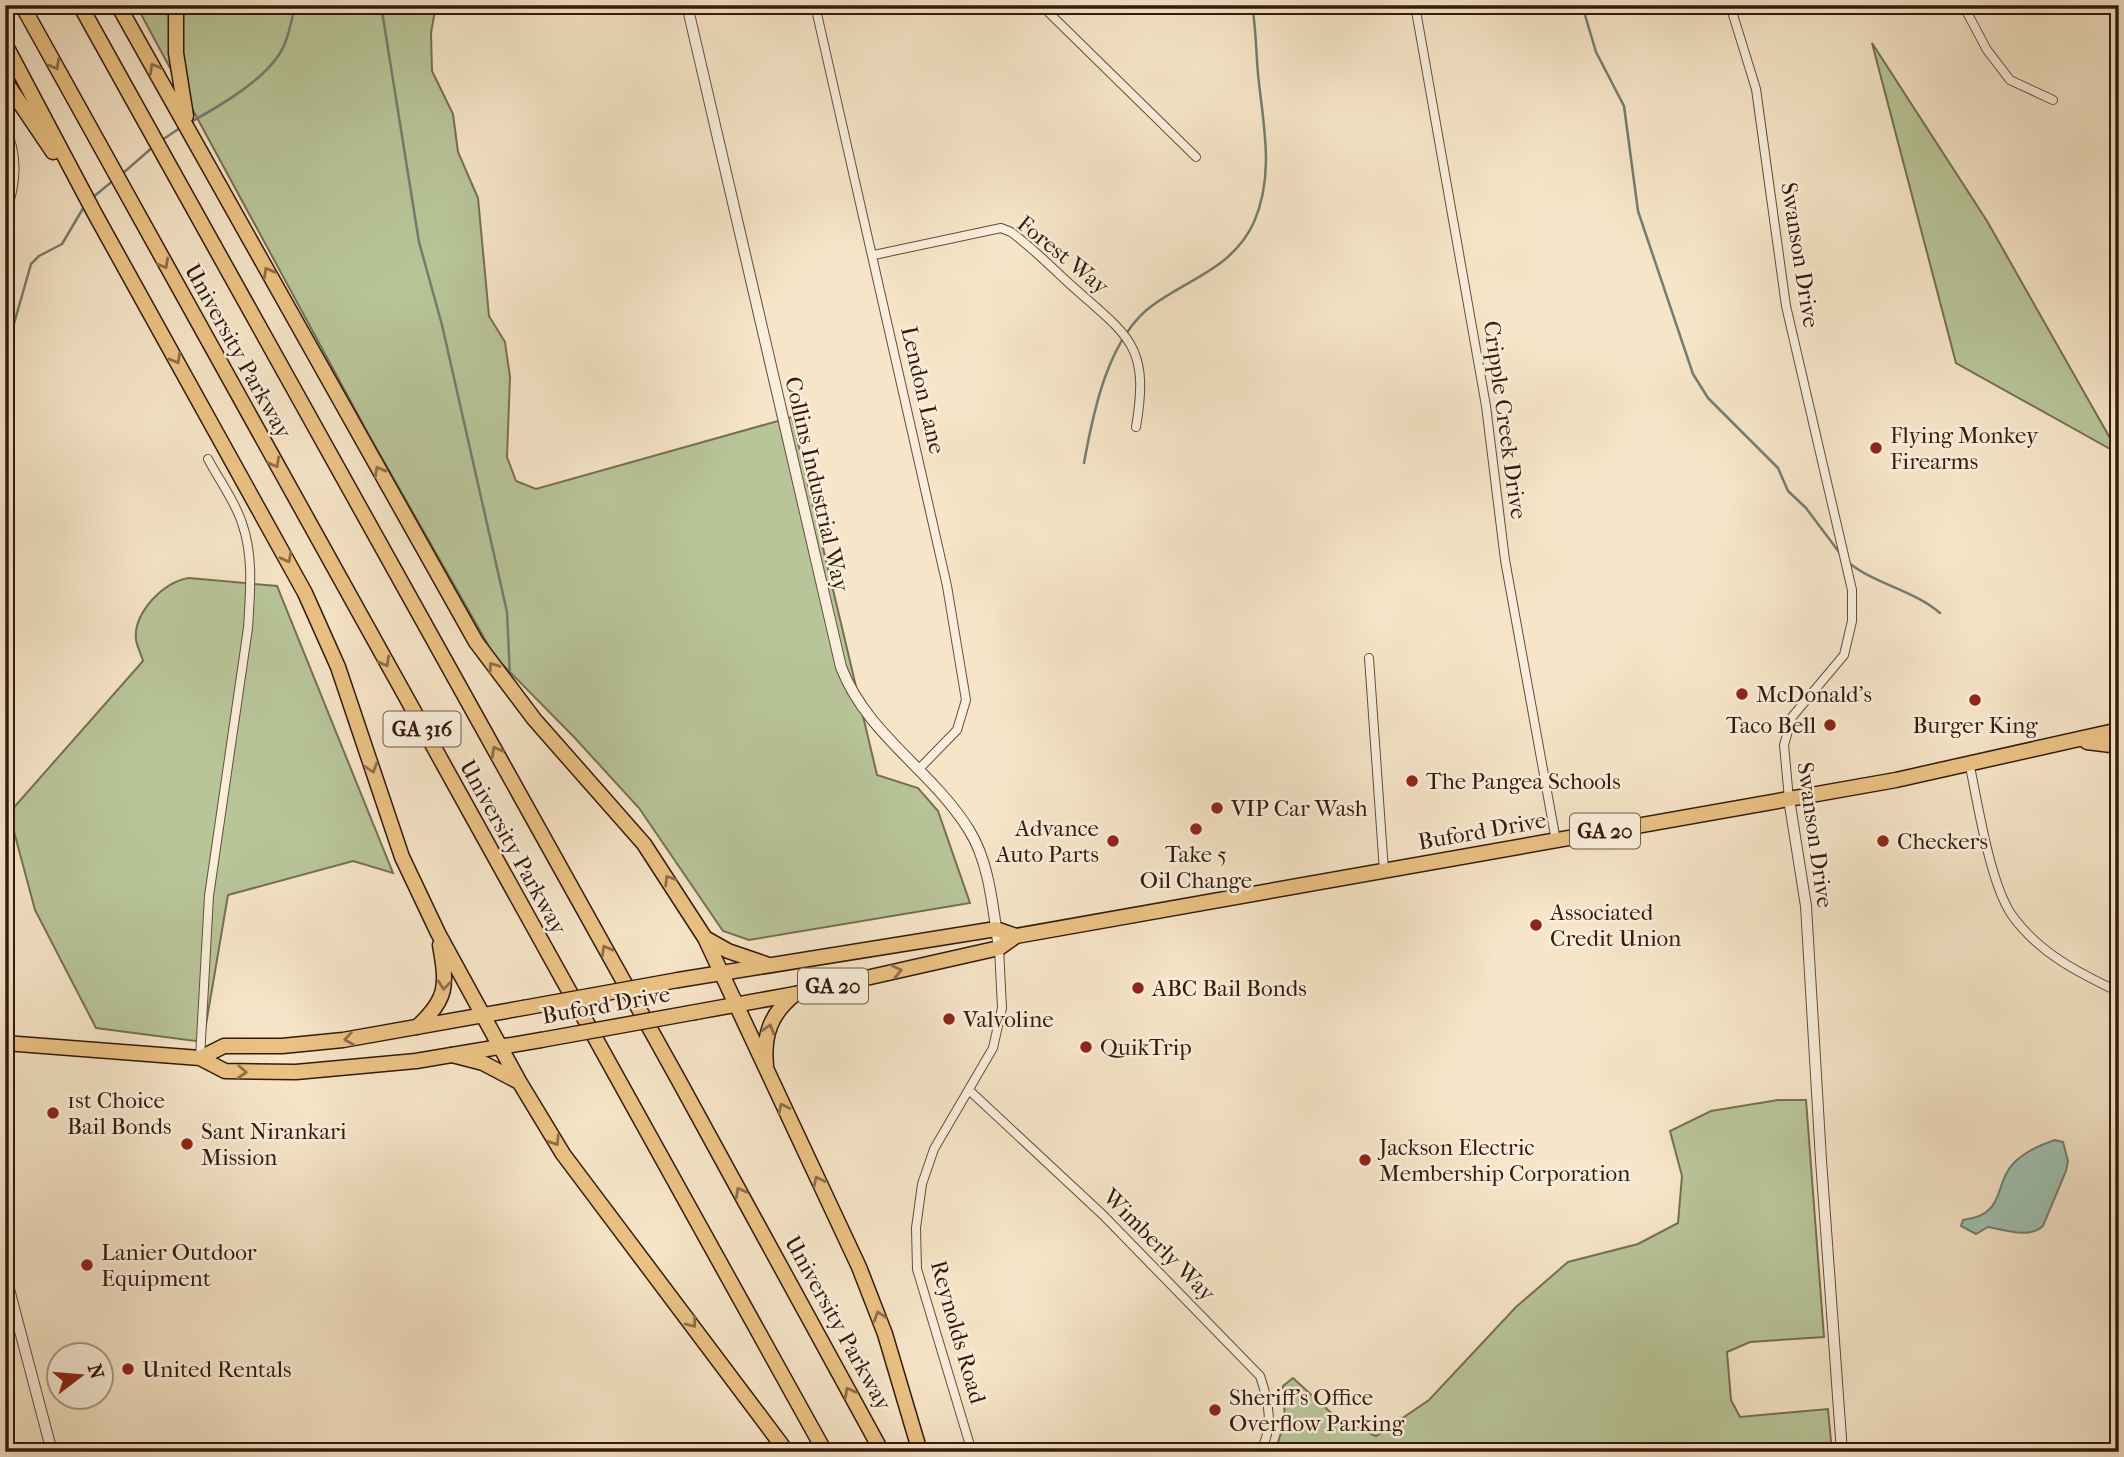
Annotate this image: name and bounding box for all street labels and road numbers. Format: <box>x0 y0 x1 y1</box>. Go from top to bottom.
street label: Swanson Drive <box>1775 180 1825 330</box>
street label: Forest Way <box>1012 210 1115 301</box>
street label: University Parkway <box>179 259 298 444</box>
street label: Cripple Creek Drive <box>1478 319 1532 521</box>
street label: Lendon Lane <box>895 324 951 456</box>
street label: Collins Industrial Way <box>779 374 855 595</box>
road number: GA 316 <box>384 712 460 746</box>
street label: University Parkway <box>454 755 573 940</box>
street label: Swanson Drive <box>1791 760 1839 910</box>
street label: Buford Drive <box>1416 806 1548 856</box>
road number: GA 20 <box>1570 814 1640 848</box>
road number: GA 20 <box>798 968 868 1004</box>
street label: Buford Drive <box>540 980 672 1030</box>
street label: Wimberly Way <box>1096 1182 1221 1307</box>
street label: University Parkway <box>779 1231 898 1416</box>
street label: Reynolds Road <box>925 1257 991 1407</box>

